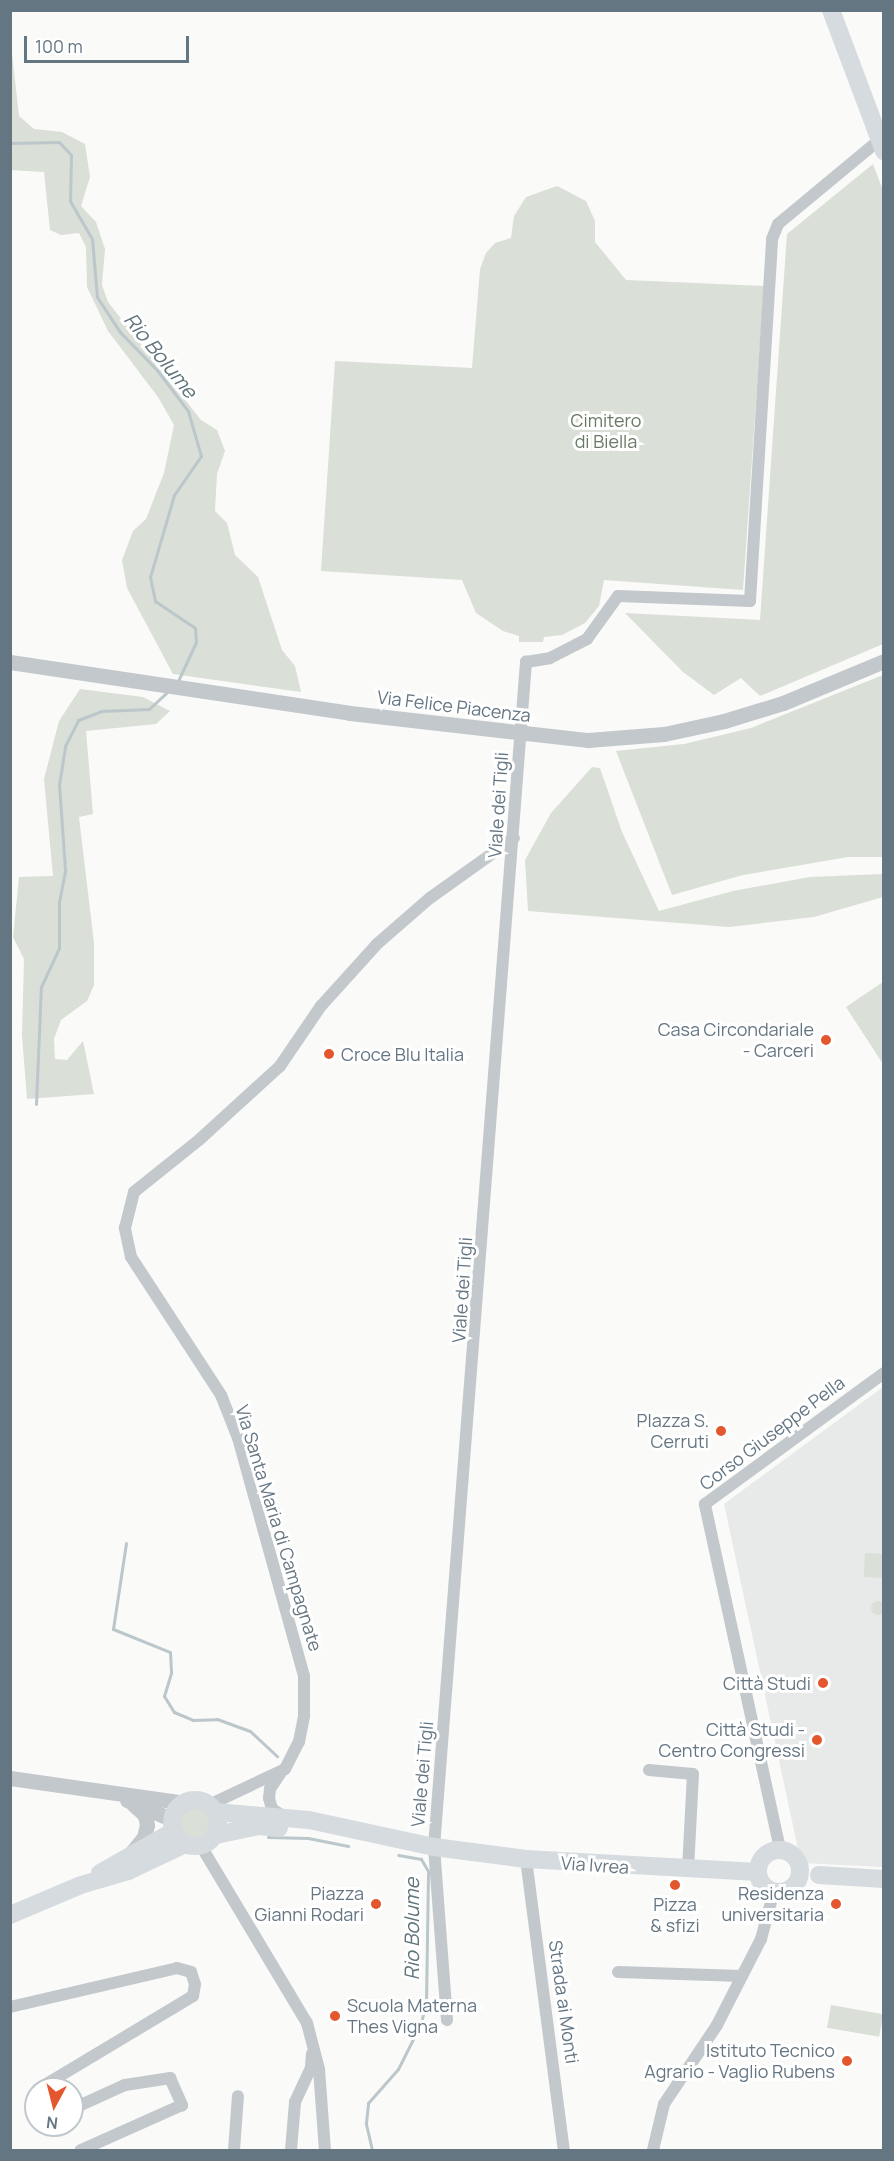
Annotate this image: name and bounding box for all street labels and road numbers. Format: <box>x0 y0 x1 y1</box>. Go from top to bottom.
street label: Via Felice Piacenza <box>376 686 532 726</box>
street label: Viale dei Tigli <box>484 751 512 859</box>
street label: Viale dei Tigli <box>448 1236 476 1344</box>
street label: Corso Giuseppe Pella <box>695 1371 849 1495</box>
street label: Via Santa Maria di Campagnate <box>231 1402 327 1654</box>
street label: Viale dei Tigli <box>407 1720 437 1828</box>
street label: Via Ivrea <box>560 1852 630 1878</box>
street label: Strada ai Monti <box>545 1939 583 2065</box>

